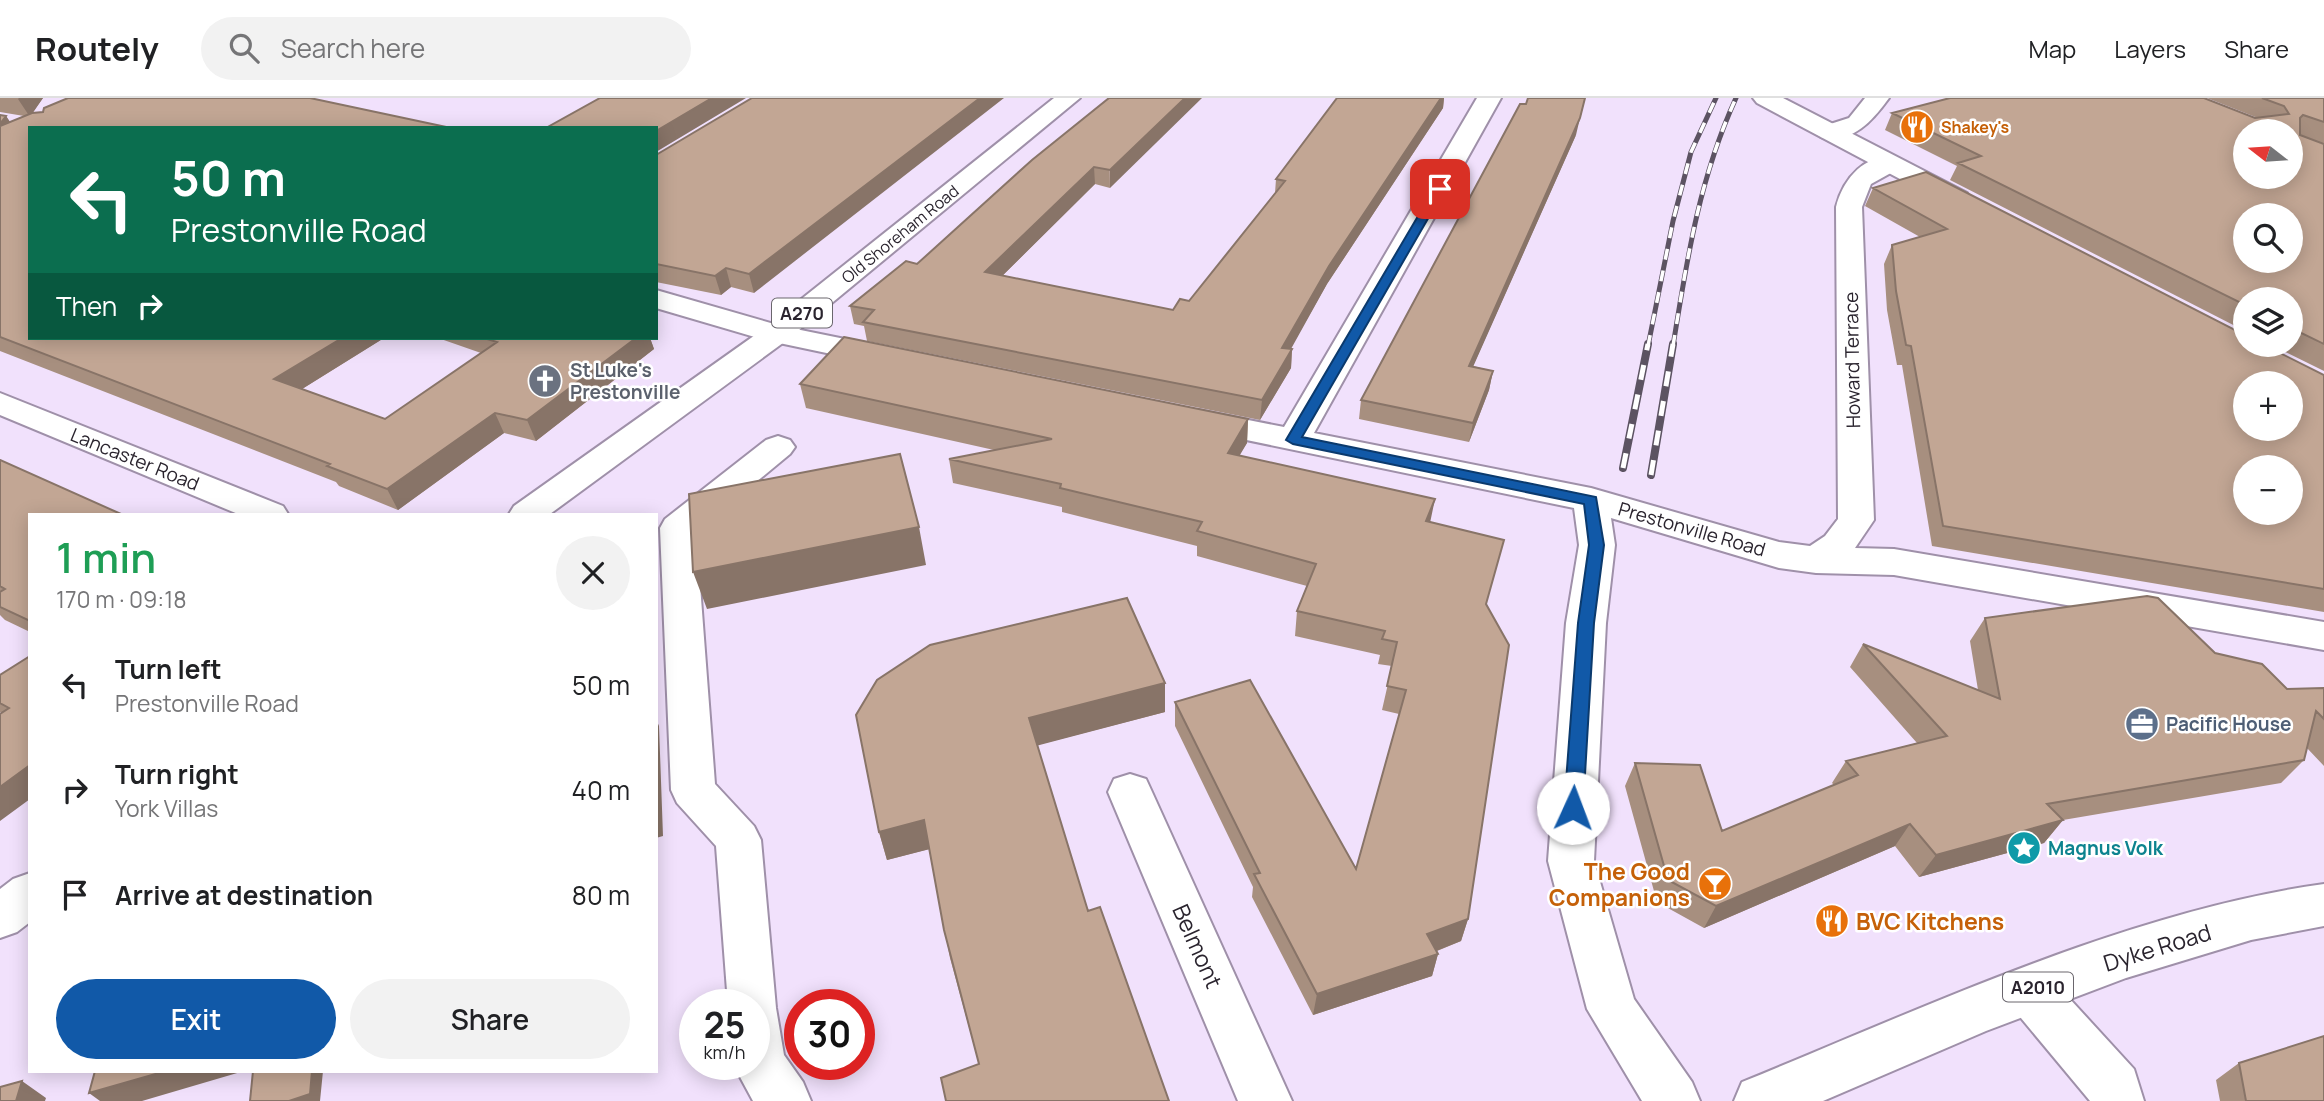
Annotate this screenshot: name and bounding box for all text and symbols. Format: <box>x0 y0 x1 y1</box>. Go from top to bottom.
search box <box>201 17 691 80</box>
text: Routely <box>35 26 159 71</box>
icon: search <box>225 29 263 67</box>
text: Search here <box>281 30 425 66</box>
text: Map <box>2029 32 2076 65</box>
text: Layers <box>2114 32 2186 65</box>
text: Share <box>2224 32 2289 65</box>
restaurant icon: Shakey's <box>1898 108 1936 146</box>
place label: Shakey's <box>1941 116 2010 138</box>
north arrow <box>2233 119 2303 189</box>
map controls <box>2233 119 2303 525</box>
text: 50 m <box>171 144 286 211</box>
icon: left <box>56 154 147 245</box>
pin <box>1410 159 1470 219</box>
icon: arrive <box>1421 170 1459 208</box>
street label: Old Shoreham Road <box>837 180 963 288</box>
button: search <box>2233 203 2303 273</box>
text: Prestonville Road <box>171 208 427 252</box>
icon: right <box>131 287 169 325</box>
button: layers <box>2233 287 2303 357</box>
text: Then <box>56 288 117 324</box>
street label: Howard Terrace <box>1838 292 1866 428</box>
road number: A270 <box>772 298 832 328</box>
place label: St Luke's Prestonville <box>570 357 681 405</box>
church icon: St Luke's Prestonville <box>526 362 564 400</box>
button: + <box>2233 371 2303 441</box>
street label: Lancaster Road <box>67 421 203 497</box>
button: − <box>2233 455 2303 525</box>
street label: Prestonville Road <box>1615 496 1769 562</box>
text: 1 min <box>56 528 156 586</box>
button: close <box>556 536 630 610</box>
text: 170 m · 09:18 <box>56 583 187 615</box>
text: Turn left <box>115 651 222 687</box>
icon: left <box>56 666 94 704</box>
text: 50 m <box>572 667 630 703</box>
text: Prestonville Road <box>115 687 299 719</box>
office icon: Pacific House <box>2123 705 2161 743</box>
place label: Pacific House <box>2166 711 2291 737</box>
text: Turn right <box>115 756 239 792</box>
icon: right <box>56 771 94 809</box>
position arrow <box>1536 771 1610 845</box>
text: 40 m <box>572 772 630 808</box>
text: York Villas <box>115 792 218 824</box>
place icon: Magnus Volk <box>2005 829 2043 867</box>
place label: Magnus Volk <box>2048 835 2164 861</box>
place label: The Good Companions <box>1549 855 1690 913</box>
bar icon: The Good Companions <box>1696 865 1734 903</box>
icon: arrive <box>56 876 94 914</box>
text: Arrive at destination <box>115 877 373 913</box>
text: 80 m <box>572 877 630 913</box>
street label: Belmont <box>1165 899 1231 993</box>
restaurant icon: BVC Kitchens <box>1813 902 1851 940</box>
place label: BVC Kitchens <box>1856 905 2004 937</box>
street label: Dyke Road <box>2099 915 2215 979</box>
road number: A2010 <box>2003 972 2073 1002</box>
button: Exit <box>56 979 336 1059</box>
button: Share <box>350 979 630 1059</box>
speed limit sign: 30 <box>784 989 875 1080</box>
text: 25 <box>704 1001 745 1049</box>
text: km/h <box>704 1040 745 1064</box>

